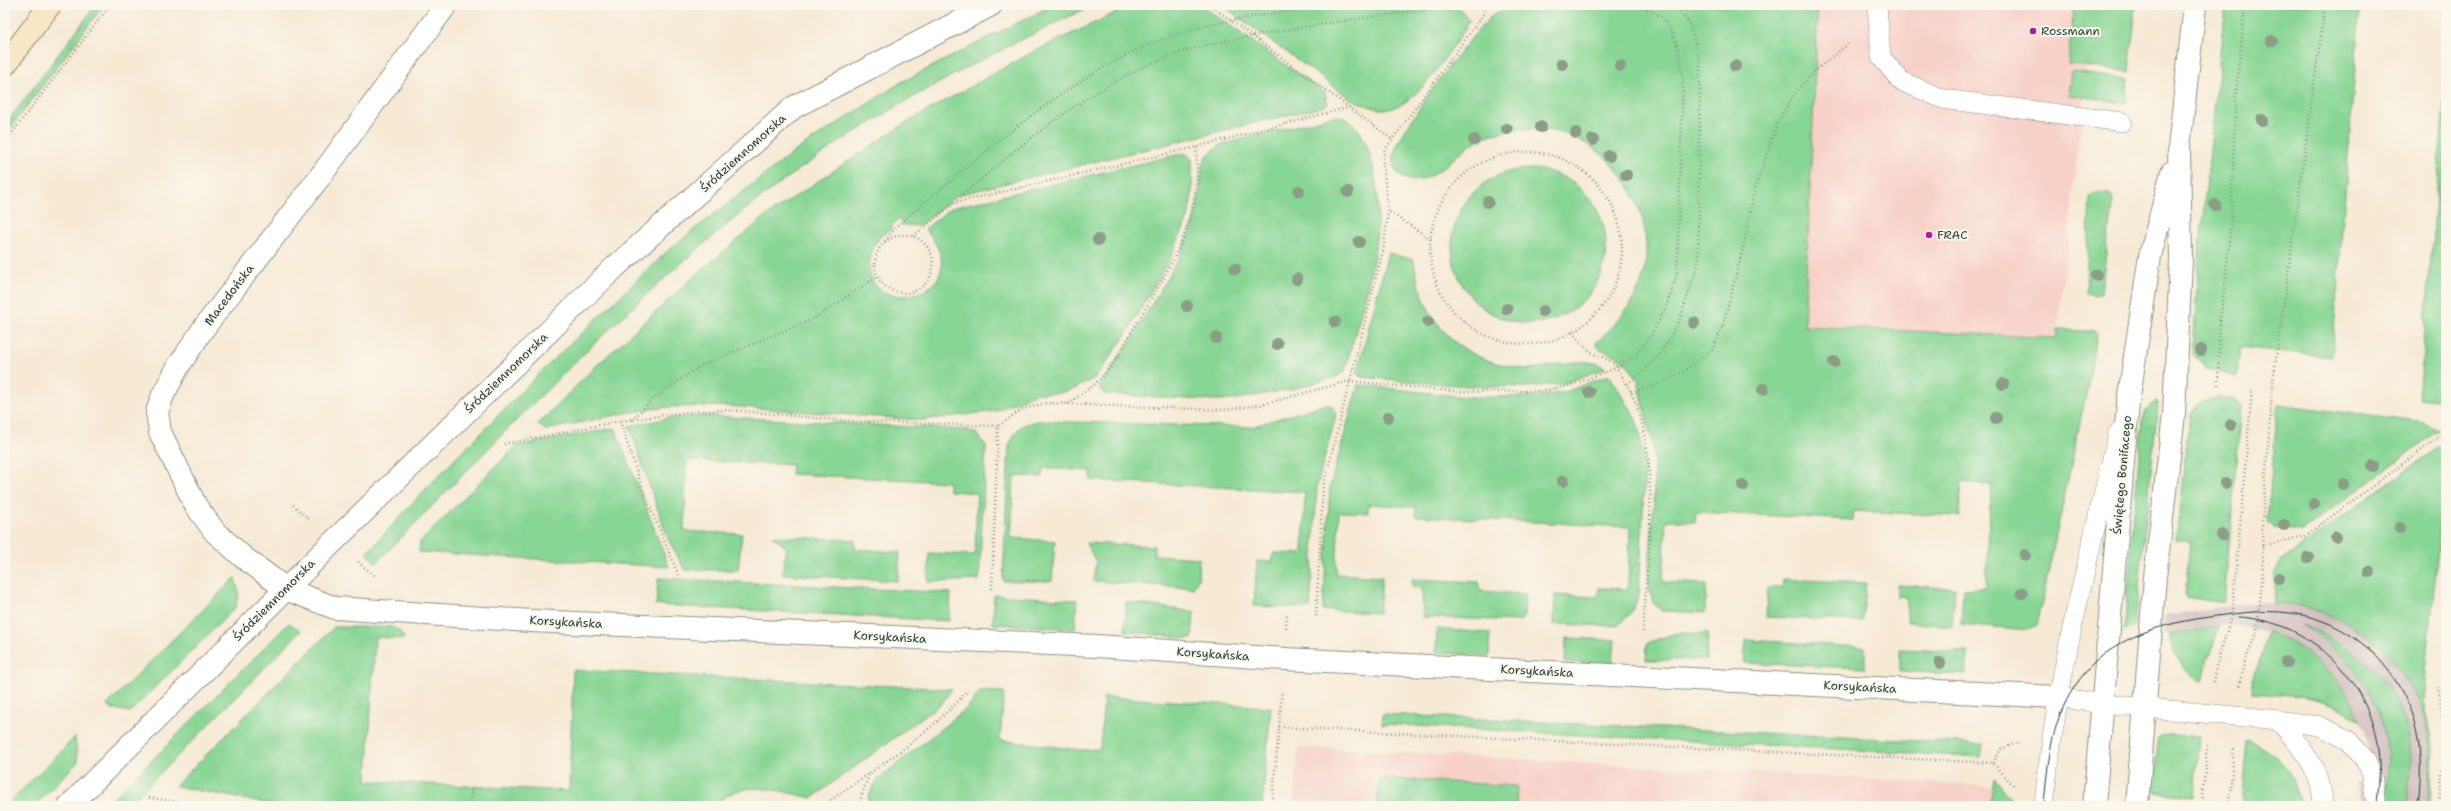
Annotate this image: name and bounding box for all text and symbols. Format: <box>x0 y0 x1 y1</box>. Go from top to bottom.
place label: Rossmann <box>2041 23 2100 39</box>
marker: Rossmann <box>2028 26 2038 36</box>
street label: Śródziemnomorska <box>697 110 790 196</box>
place label: FRAC <box>1937 227 1968 243</box>
marker: FRAC <box>1924 230 1934 240</box>
street label: Macedońska <box>201 261 258 329</box>
street label: Śródziemnomorska <box>461 329 551 417</box>
street label: Świętego Bonifacego <box>2109 415 2135 535</box>
street label: Śródziemnomorska <box>229 555 319 645</box>
street label: Korsykańska <box>529 612 603 632</box>
street label: Korsykańska <box>853 627 927 647</box>
street label: Korsykańska <box>1176 643 1251 665</box>
street label: Korsykańska <box>1500 661 1574 681</box>
street label: Korsykańska <box>1823 677 1897 697</box>

